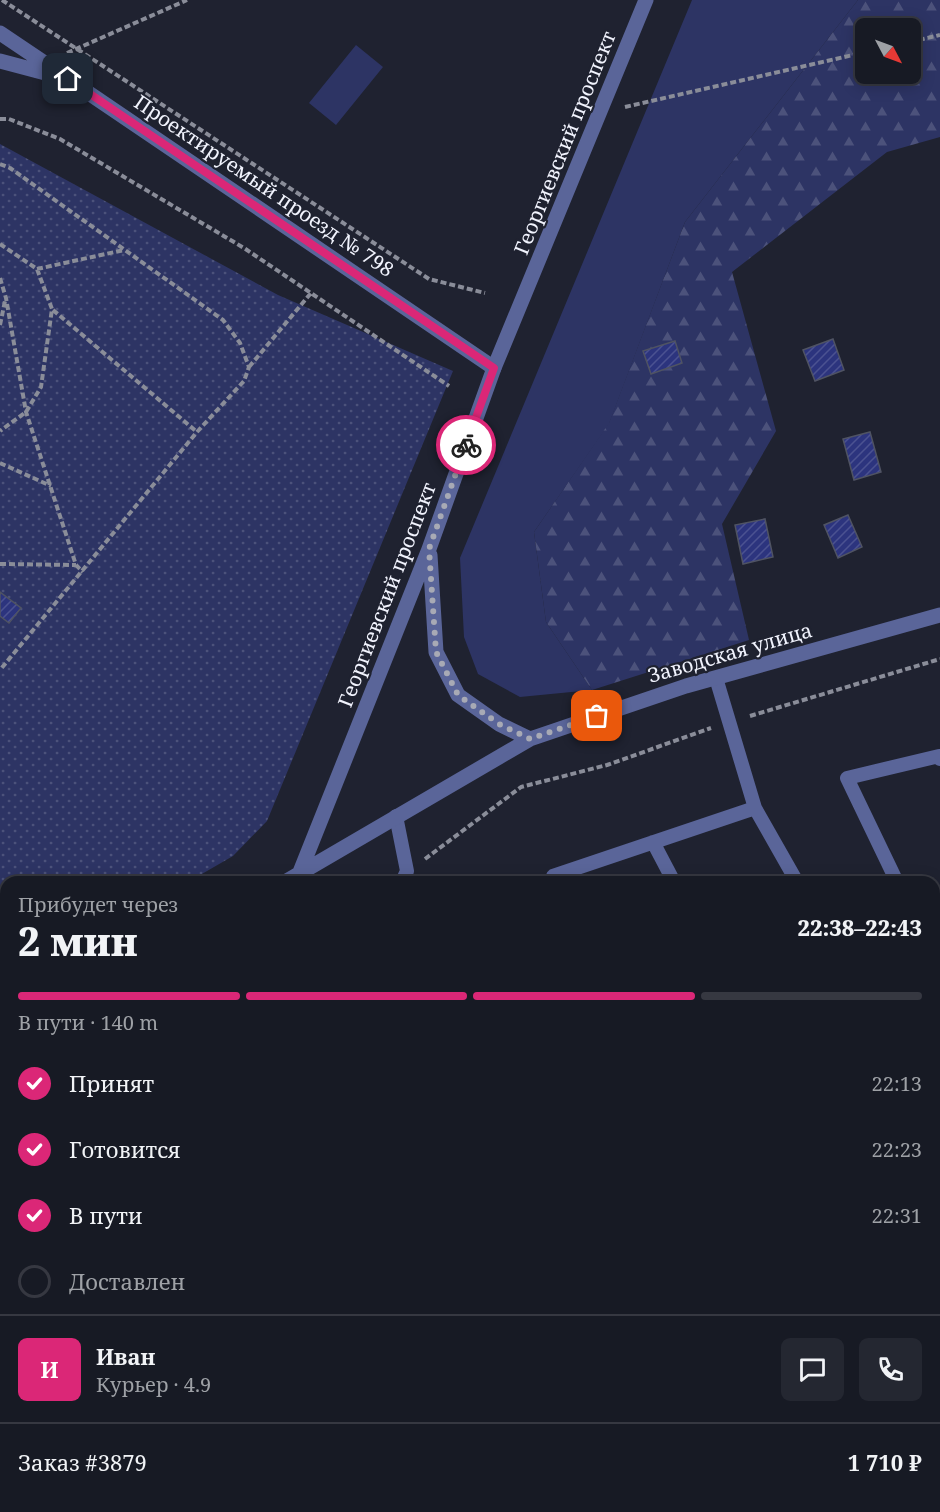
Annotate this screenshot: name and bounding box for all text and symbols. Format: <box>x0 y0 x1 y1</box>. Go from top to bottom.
north arrow <box>855 18 921 84</box>
map controls <box>855 18 921 84</box>
street label: Георгиевский проспект <box>507 27 622 258</box>
pin <box>42 53 93 104</box>
icon: home <box>51 62 84 95</box>
street label: Проектируемый проезд № 798 <box>129 88 399 283</box>
courier <box>436 415 496 475</box>
icon: bike <box>450 429 483 462</box>
street label: Георгиевский проспект <box>331 478 442 711</box>
street label: Заводская улица <box>645 616 815 689</box>
pin <box>571 690 622 741</box>
icon: bag <box>580 699 613 732</box>
text: Прибудет через <box>18 891 178 918</box>
text: 22:38–22:43 <box>798 912 922 942</box>
text: 2 мин <box>18 914 138 967</box>
text: В пути · 140 m <box>18 1009 158 1036</box>
icon: check <box>18 1067 51 1100</box>
text: Принят <box>69 1068 154 1098</box>
text: 22:13 <box>872 1070 922 1097</box>
icon: check <box>18 1133 51 1166</box>
text: Готовится <box>69 1134 181 1164</box>
text: 22:23 <box>872 1136 922 1163</box>
icon: check <box>18 1199 51 1232</box>
text: В пути <box>69 1200 143 1230</box>
text: 22:31 <box>872 1202 922 1229</box>
text: Доставлен <box>69 1266 185 1296</box>
button: chat <box>781 1338 844 1401</box>
button: phone <box>859 1338 922 1401</box>
text: Иван <box>96 1341 155 1371</box>
text: И <box>40 1354 59 1384</box>
text: Курьер · 4.9 <box>96 1371 211 1398</box>
text: Заказ #3879 <box>18 1447 147 1477</box>
text: 1 710 ₽ <box>848 1447 922 1477</box>

